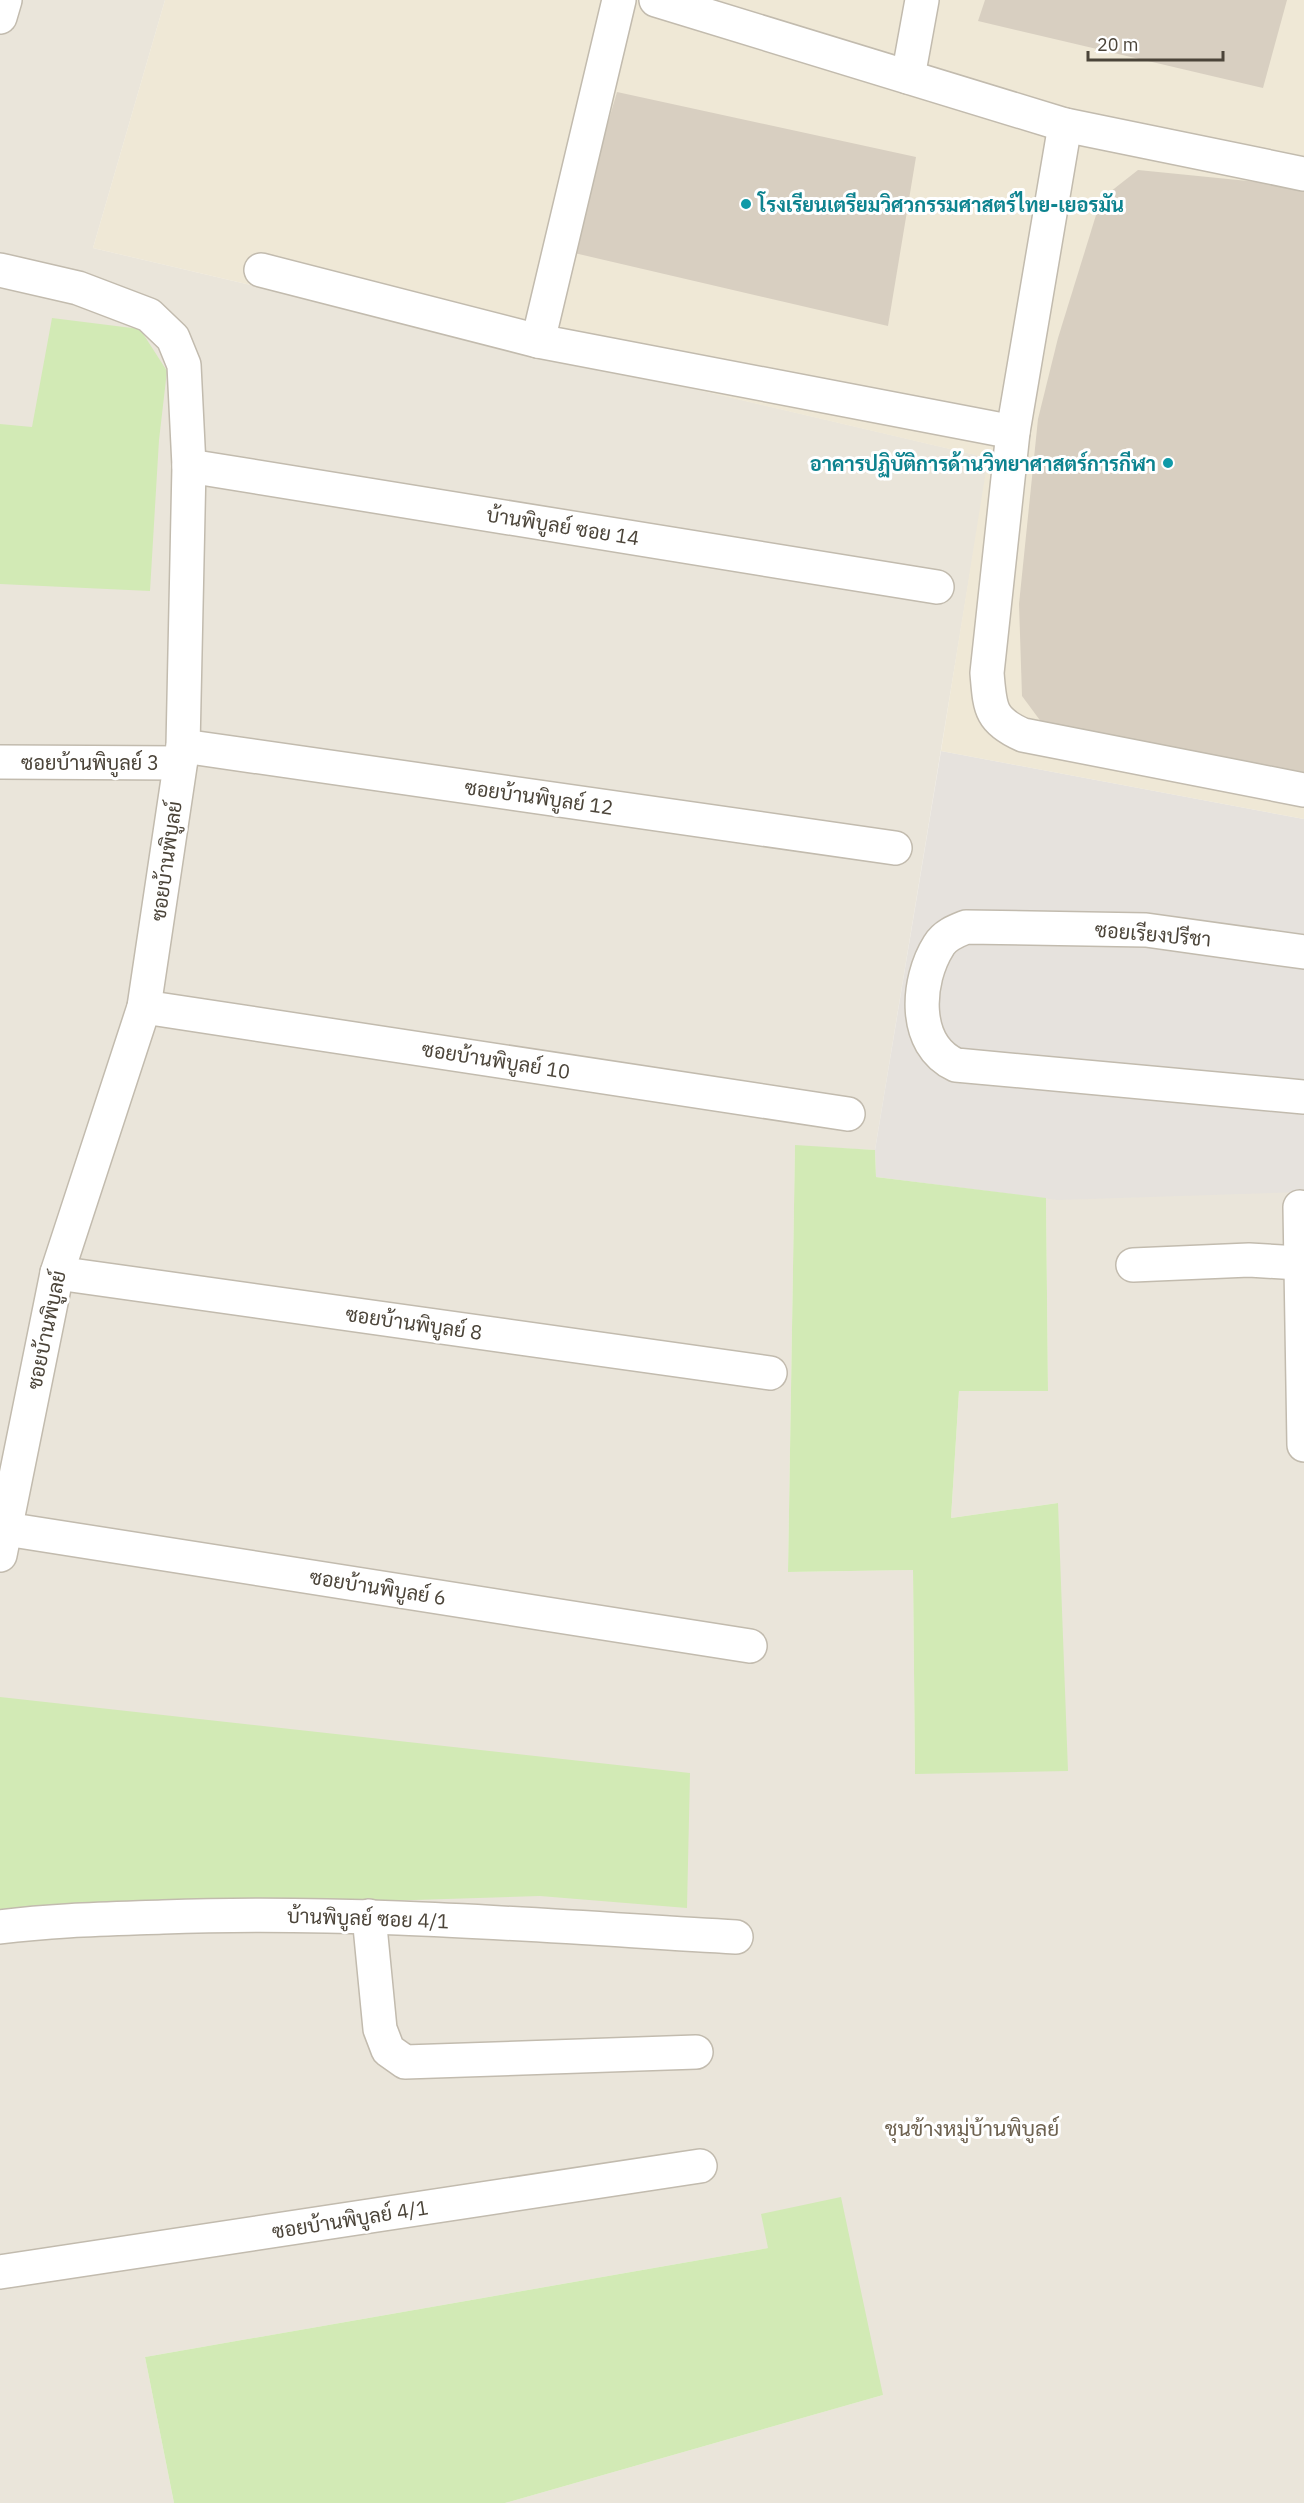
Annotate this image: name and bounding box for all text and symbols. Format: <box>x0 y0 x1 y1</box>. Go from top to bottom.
scale bar <box>1088 24 1223 62</box>
text: 20 m <box>1097 33 1139 56</box>
place label: โรงเรียนเตรียมวิศวกรรมศาสตร์ไทย-เยอรมัน <box>757 191 1124 218</box>
marker: โรงเรียนเตรียมวิศวกรรมศาสตร์ไทย-เยอรมัน <box>739 197 753 211</box>
place label: อาคารปฏิบัติการด้านวิทยาศาสตร์การกีฬา <box>810 450 1156 478</box>
marker: อาคารปฏิบัติการด้านวิทยาศาสตร์การกีฬา <box>1161 456 1175 470</box>
street label: บ้านพิบูลย์ ซอย 14 <box>484 501 641 553</box>
street label: ซอยบ้านพิบูลย์ 3 <box>21 749 159 778</box>
street label: ซอยบ้านพิบูลย์ 12 <box>463 773 615 823</box>
street label: ซอยบ้านพิบูลย์ <box>144 799 190 923</box>
street label: ซอยเรียงปรีชา <box>1094 915 1212 953</box>
street label: ซอยบ้านพิบูลย์ 10 <box>420 1035 572 1087</box>
street label: ซอยบ้านพิบูลย์ <box>20 1268 74 1392</box>
street label: ซอยบ้านพิบูลย์ 8 <box>344 1300 484 1348</box>
street label: ซอยบ้านพิบูลย์ 6 <box>307 1563 448 1613</box>
street label: บ้านพิบูลย์ ซอย 4/1 <box>286 1902 450 1936</box>
district label: ชุนข้างหมู่บ้านพิบูลย์ <box>885 2114 1059 2144</box>
street label: ซอยบ้านพิบูลย์ 4/1 <box>270 2193 430 2247</box>

